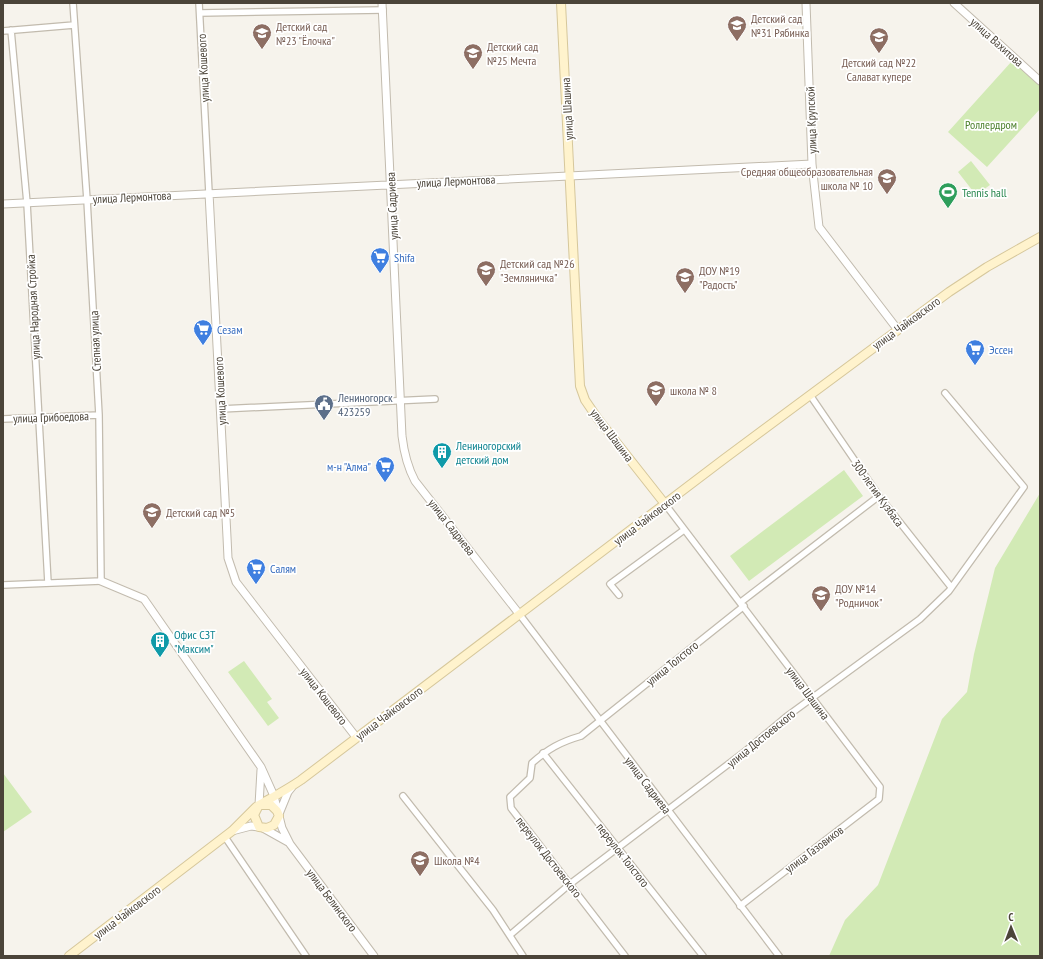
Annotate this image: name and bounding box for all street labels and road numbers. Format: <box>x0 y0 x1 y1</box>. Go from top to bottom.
street label: улица Вахитова <box>967 14 1027 70</box>
street label: улица Кошевого <box>194 33 212 103</box>
street label: улица Шашина <box>558 77 576 141</box>
street label: улица Крупской <box>802 86 820 154</box>
street label: улица Лермонтова <box>416 171 496 191</box>
street label: улица Садриева <box>383 172 401 240</box>
street label: улица Лермонтова <box>92 187 172 207</box>
street label: улица Народная Стройка <box>23 254 43 360</box>
street label: улица Чайковского <box>869 293 943 353</box>
street label: Степная улица <box>86 310 104 372</box>
street label: улица Кошевого <box>211 356 229 426</box>
street label: улица Шашина <box>587 405 637 465</box>
street label: улица Грибоедова <box>13 408 89 426</box>
street label: 300-летия Кузбаса <box>849 457 907 530</box>
street label: улица Чайковского <box>610 488 684 548</box>
street label: улица Садриева <box>425 496 479 558</box>
street label: улица Толстого <box>643 637 701 689</box>
street label: улица Шашина <box>783 663 833 723</box>
street label: улица Кошевого <box>297 664 351 728</box>
street label: улица Чайковского <box>352 683 426 743</box>
street label: улица Достоевского <box>724 706 798 770</box>
street label: улица Садриева <box>622 753 675 817</box>
street label: переулок Достоевского <box>513 814 585 900</box>
street label: переулок Толстого <box>593 820 653 890</box>
street label: улица Газовиков <box>782 822 846 876</box>
street label: улица Белинского <box>303 865 361 935</box>
street label: улица Чайковского <box>90 882 164 942</box>

